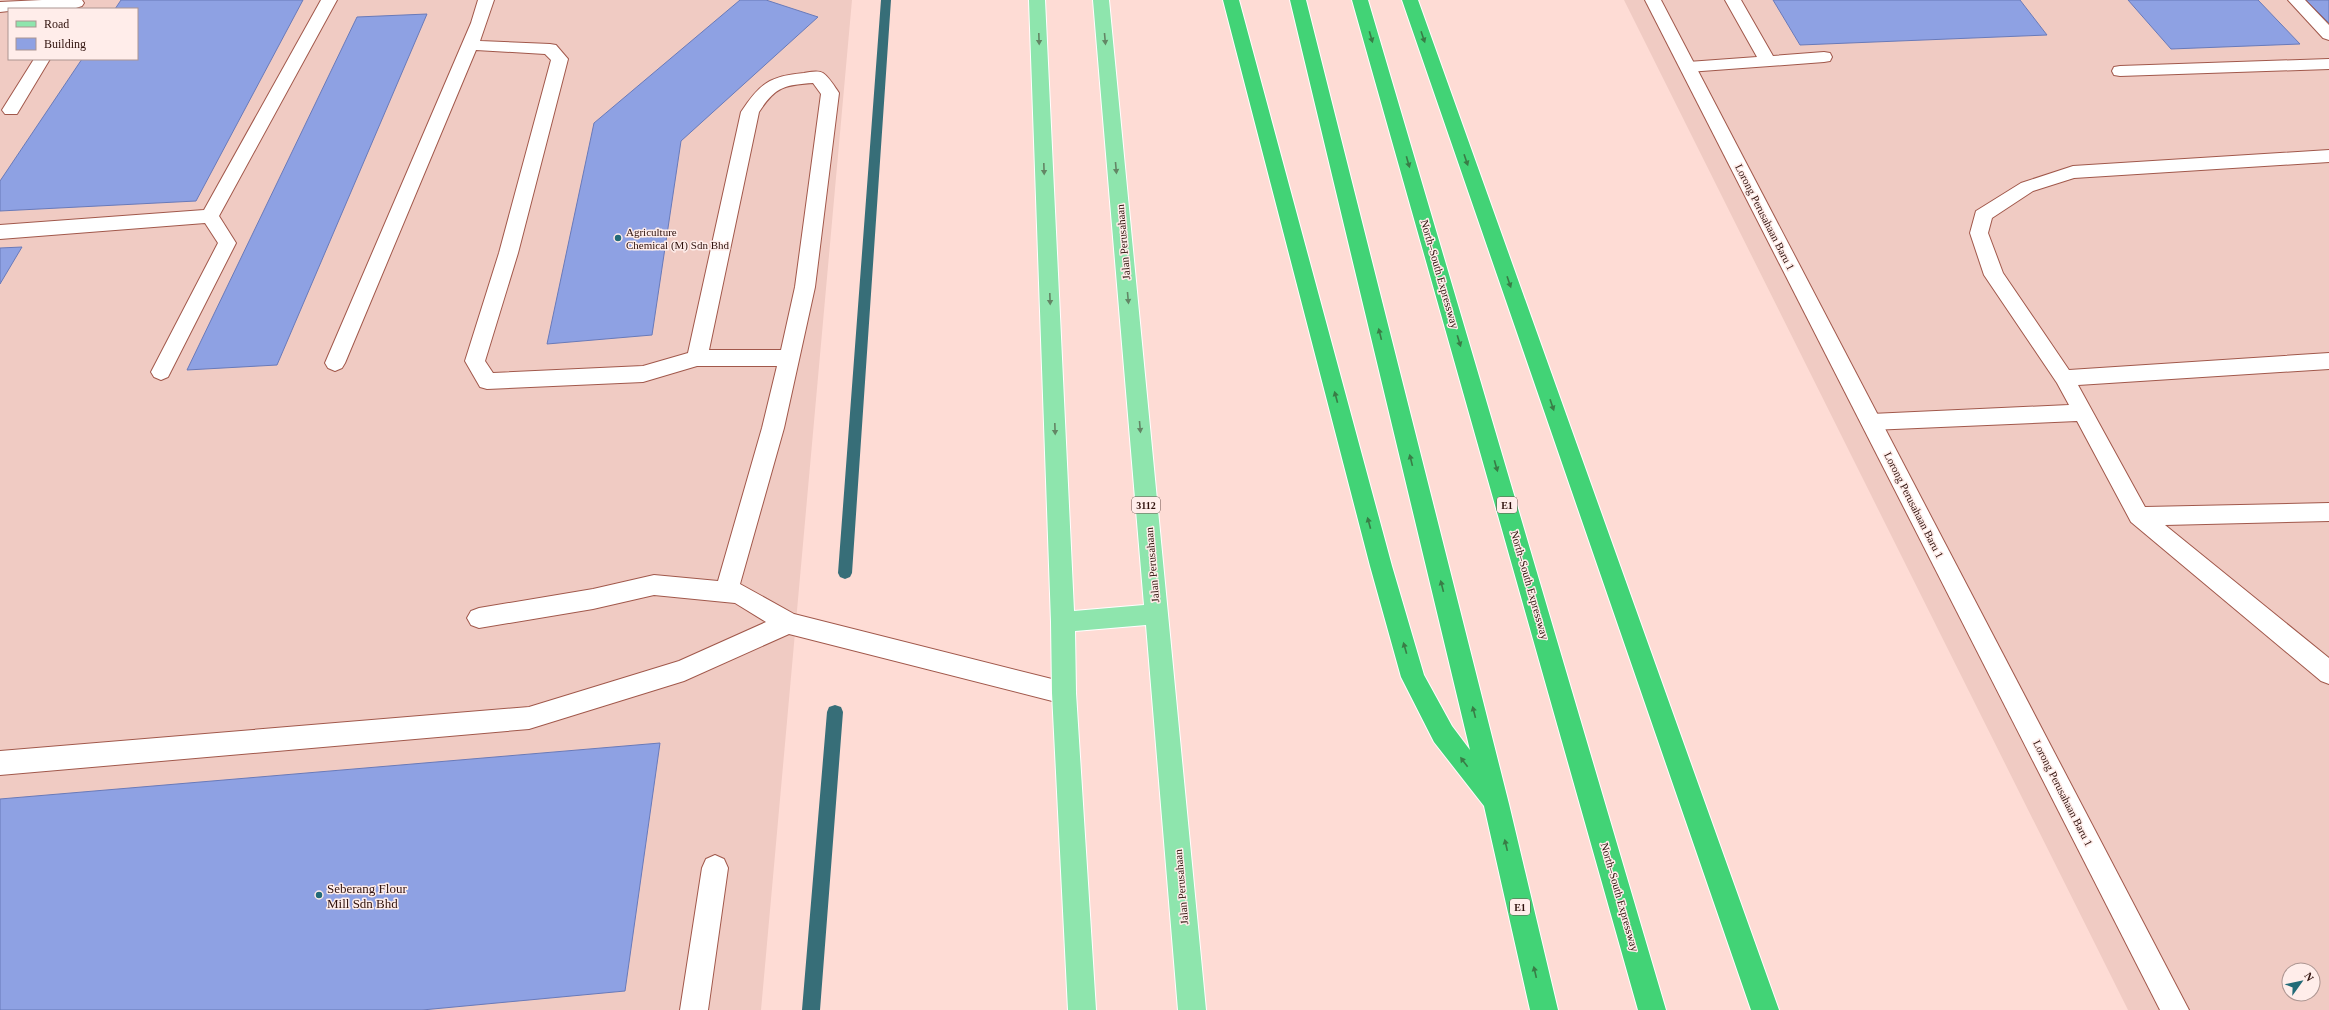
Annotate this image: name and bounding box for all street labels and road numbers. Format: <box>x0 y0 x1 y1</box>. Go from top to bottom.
street label: Lorong Perusahaan Baru 1 <box>1733 162 1797 272</box>
street label: Jalan Perusahaan <box>1114 203 1132 280</box>
street label: North–South Expressway <box>1419 218 1461 330</box>
street label: Lorong Perusahaan Baru 1 <box>1882 450 1946 560</box>
road number: 3112 <box>1132 497 1160 513</box>
road number: E1 <box>1497 497 1517 513</box>
street label: Jalan Perusahaan <box>1143 526 1161 603</box>
street label: North–South Expressway <box>1509 529 1551 641</box>
street label: Lorong Perusahaan Baru 1 <box>2031 738 2095 848</box>
street label: North–South Expressway <box>1599 841 1641 953</box>
street label: Jalan Perusahaan <box>1172 848 1190 925</box>
road number: E1 <box>1510 899 1530 915</box>

